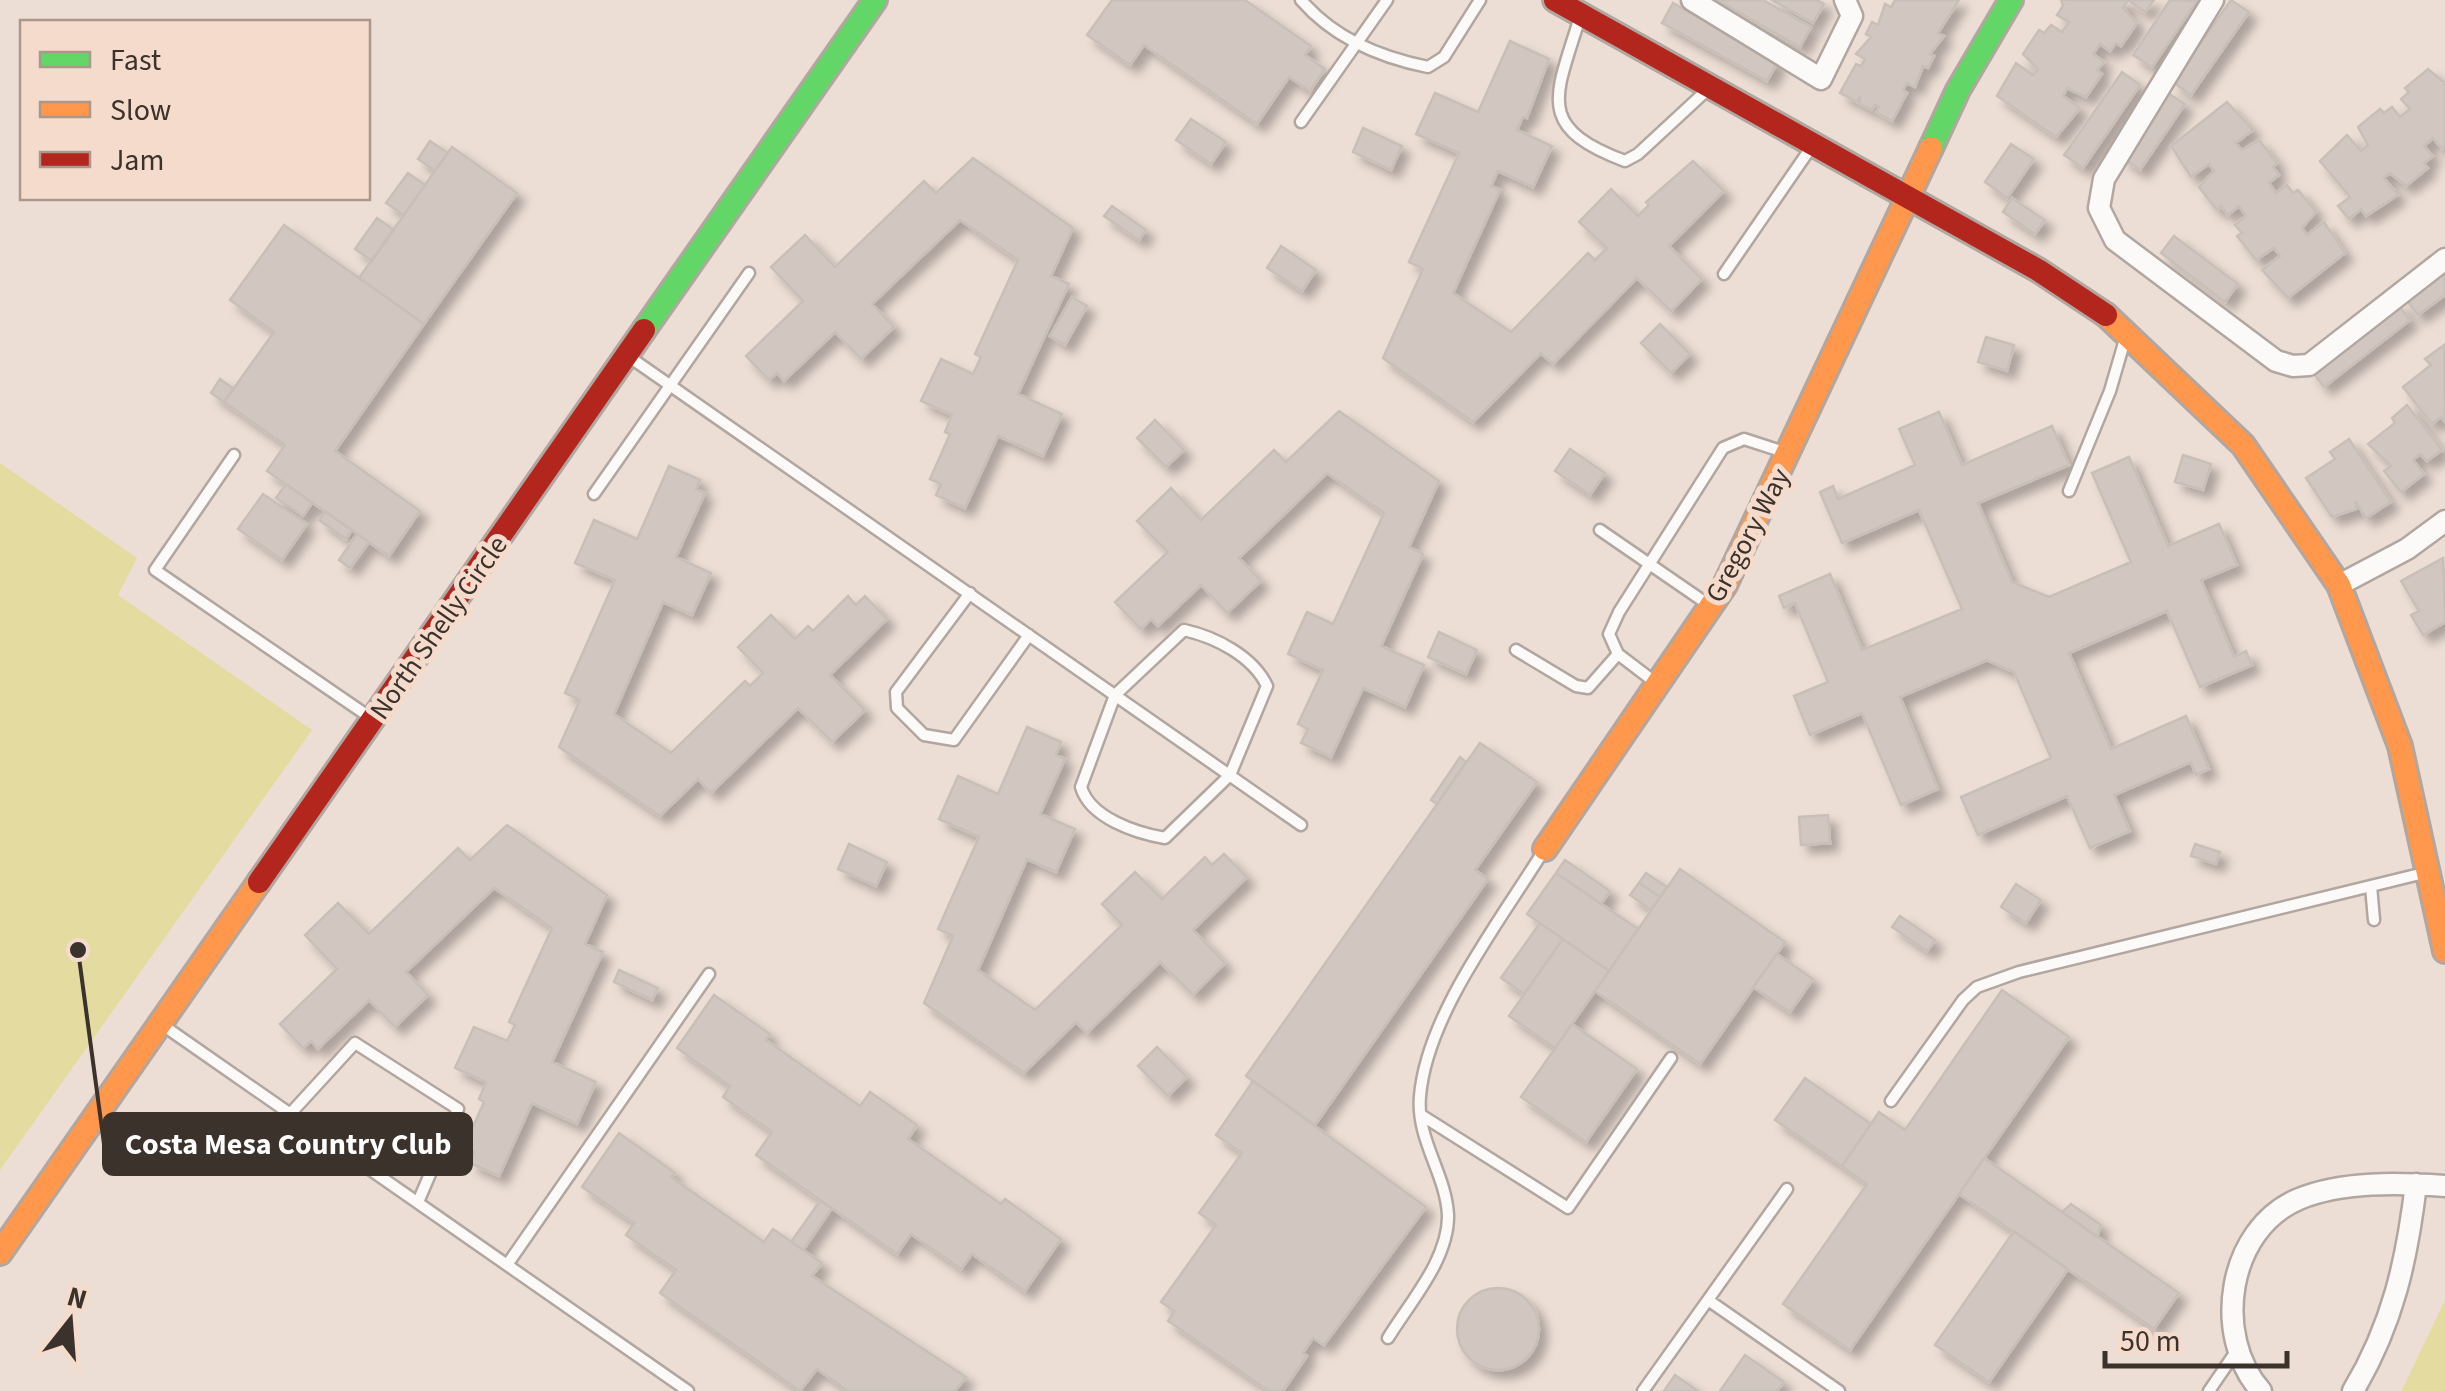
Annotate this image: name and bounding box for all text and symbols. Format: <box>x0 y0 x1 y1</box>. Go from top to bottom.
legend <box>20 20 370 200</box>
text: Fast <box>110 39 161 82</box>
text: Slow <box>110 89 171 132</box>
text: Jam <box>110 139 164 182</box>
street label: Gregory Way <box>1696 461 1800 610</box>
street label: North Shelly Circle <box>360 527 517 728</box>
callout: Costa Mesa Country Club <box>104 1114 471 1174</box>
text: Costa Mesa Country Club <box>125 1123 451 1166</box>
north arrow <box>20 1271 120 1371</box>
text: N <box>62 1276 92 1320</box>
scale bar <box>2105 1306 2288 1368</box>
text: 50 m <box>2120 1320 2181 1363</box>

